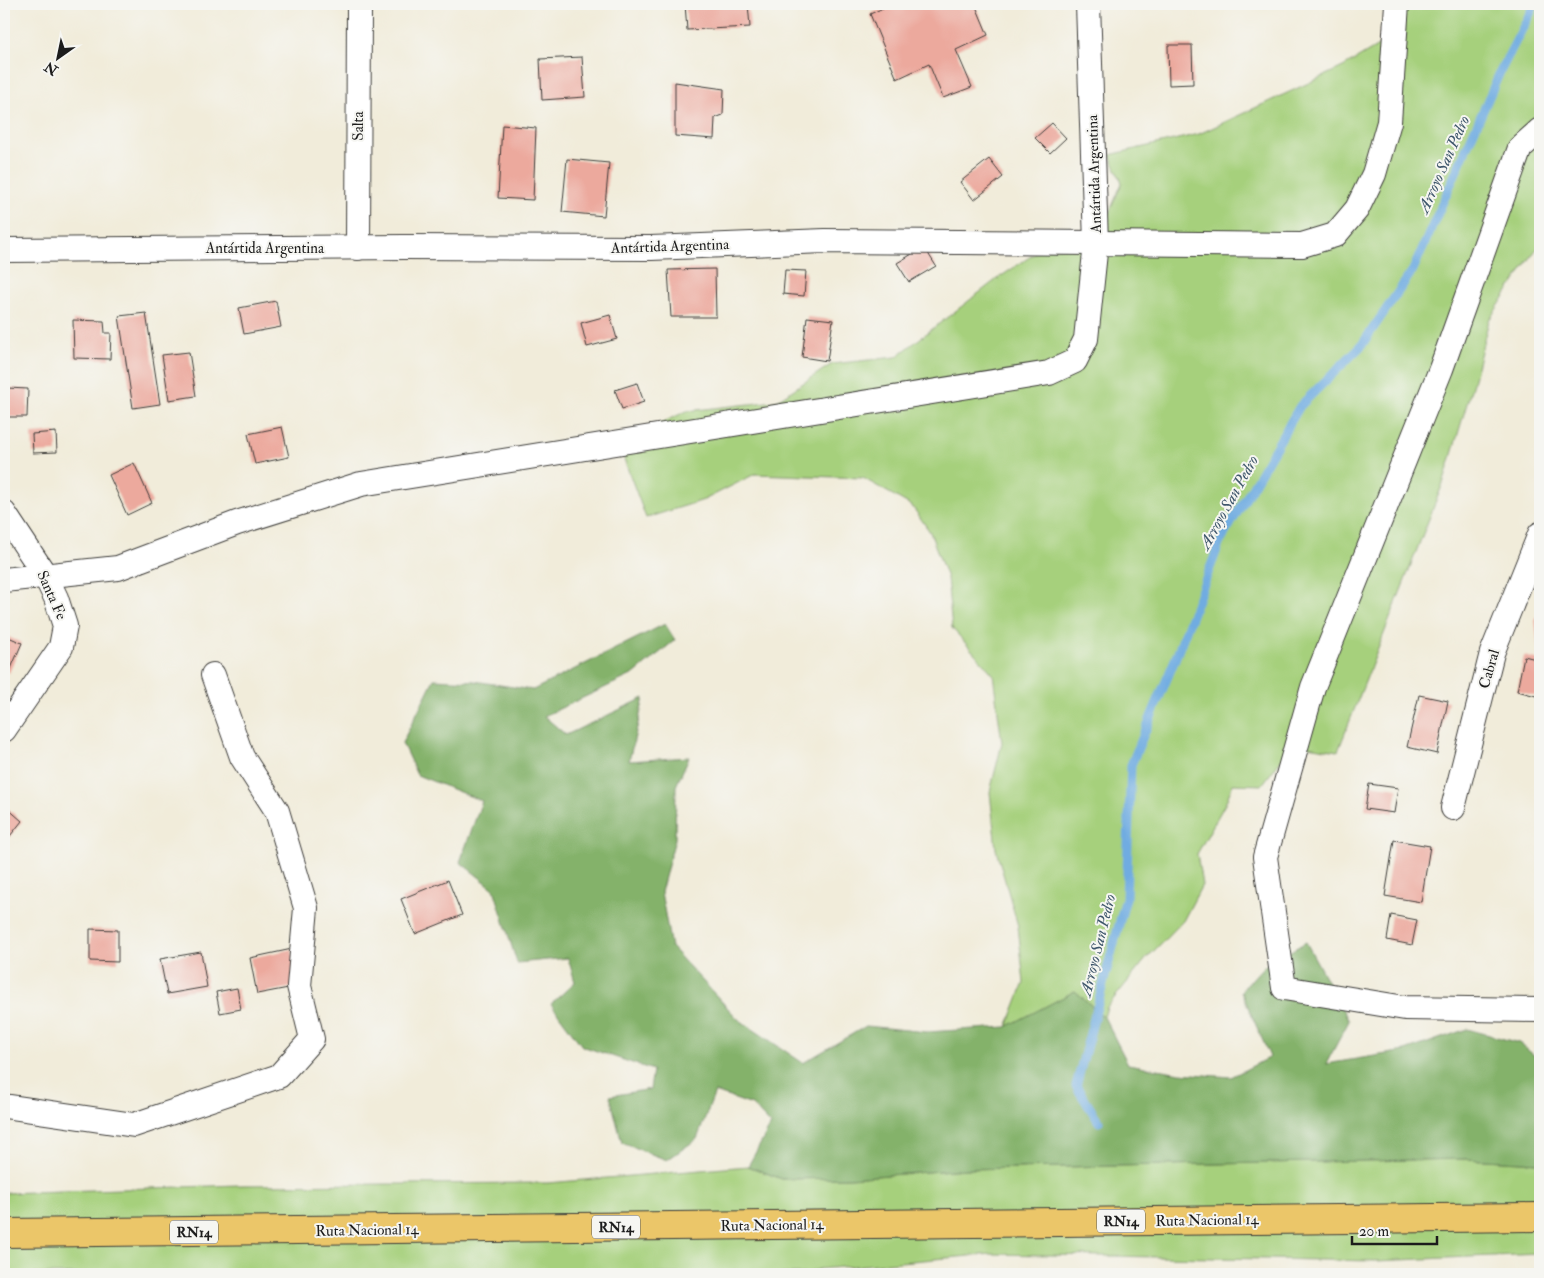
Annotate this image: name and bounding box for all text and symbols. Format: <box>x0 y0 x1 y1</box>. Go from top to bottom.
north arrow <box>32 32 82 82</box>
text: N <box>41 58 62 80</box>
street label: Salta <box>349 111 368 141</box>
water label: Arroyo San Pedro <box>1413 112 1474 218</box>
street label: Antártida Argentina <box>1083 114 1106 234</box>
street label: Antártida Argentina <box>610 235 730 258</box>
street label: Antártida Argentina <box>205 239 325 258</box>
water label: Arroyo San Pedro <box>1194 452 1263 555</box>
street label: Santa Fe <box>32 568 71 623</box>
street label: Cabral <box>1475 647 1504 691</box>
water label: Arroyo San Pedro <box>1075 892 1120 1000</box>
road number: RN14 <box>1097 1210 1145 1232</box>
street label: Ruta Nacional 14 <box>1155 1210 1260 1231</box>
scale bar <box>1352 1213 1436 1245</box>
street label: Ruta Nacional 14 <box>720 1215 825 1236</box>
road number: RN14 <box>592 1216 640 1238</box>
road number: RN14 <box>170 1220 218 1244</box>
street label: Ruta Nacional 14 <box>315 1220 420 1241</box>
text: 20 m <box>1359 1222 1389 1241</box>

